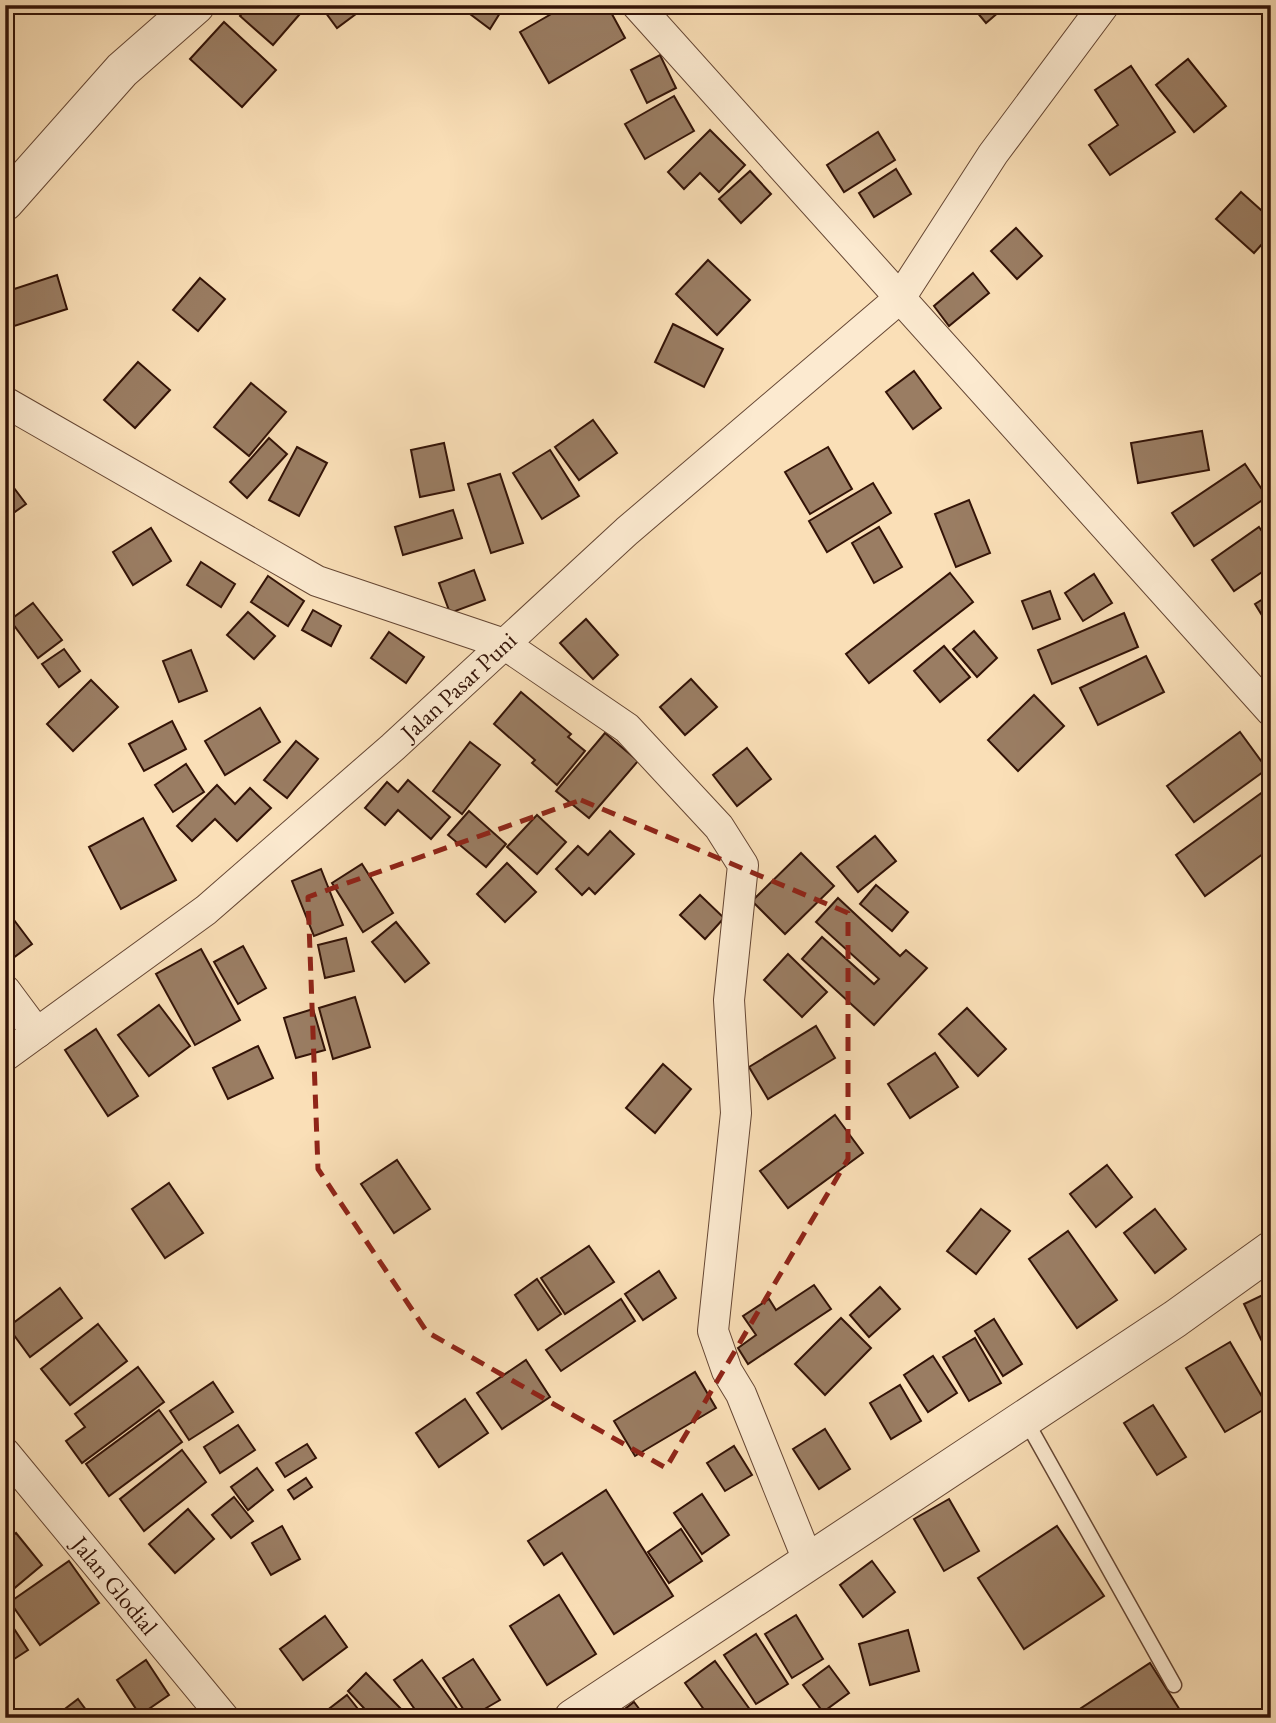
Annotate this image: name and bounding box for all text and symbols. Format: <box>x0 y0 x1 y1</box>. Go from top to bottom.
street label: Jalan Pasar Puni <box>392 625 523 748</box>
street label: Jalan Glodial <box>64 1528 165 1641</box>

